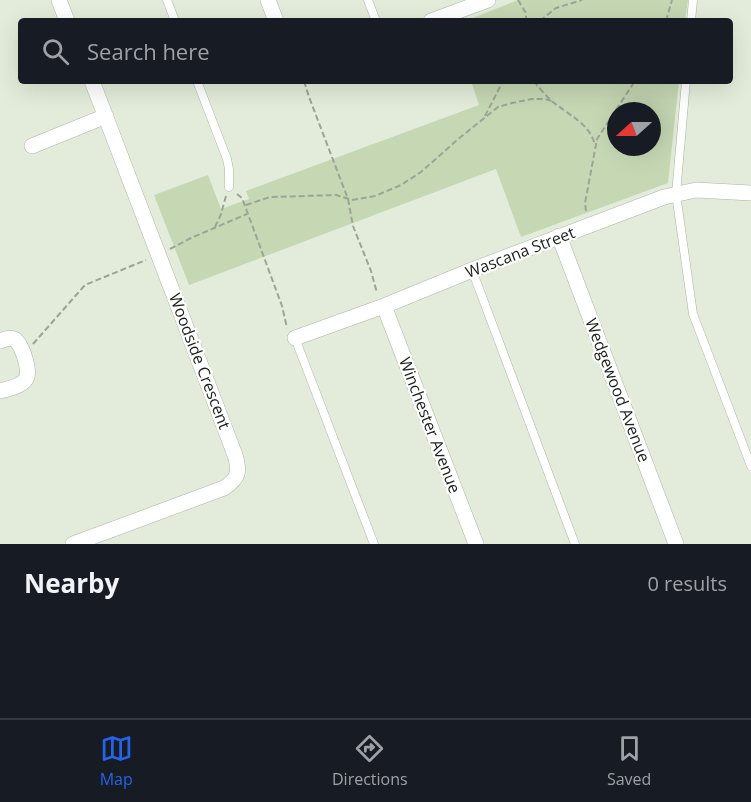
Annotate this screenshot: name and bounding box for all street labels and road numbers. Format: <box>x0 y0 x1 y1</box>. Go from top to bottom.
street label: Wascana Street <box>462 221 578 283</box>
street label: Woodside Crescent <box>164 290 236 432</box>
street label: Wedgewood Avenue <box>580 315 656 465</box>
street label: Winchester Avenue <box>394 354 466 496</box>

